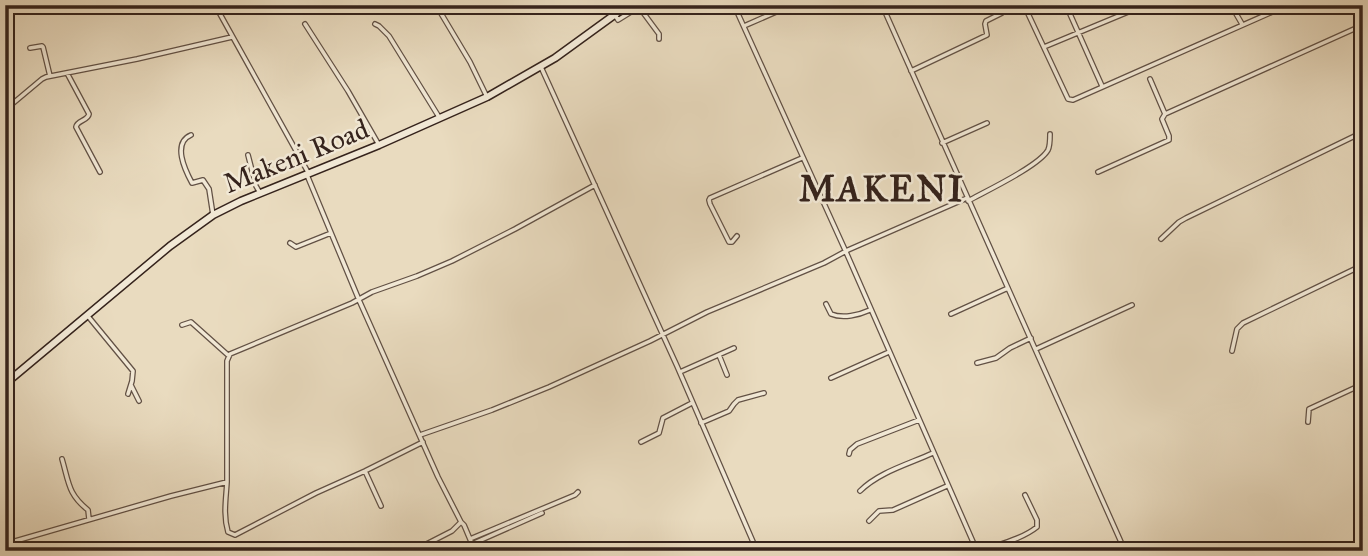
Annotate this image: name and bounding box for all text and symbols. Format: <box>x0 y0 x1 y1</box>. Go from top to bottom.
street label: Makeni Road <box>218 111 374 201</box>
district label: MAKENI <box>799 168 965 211</box>

